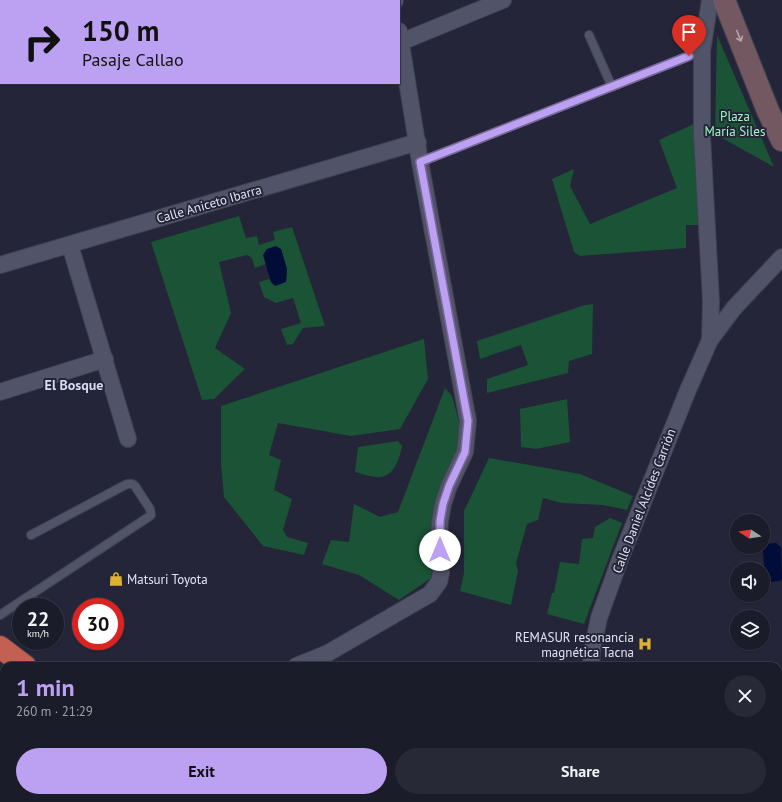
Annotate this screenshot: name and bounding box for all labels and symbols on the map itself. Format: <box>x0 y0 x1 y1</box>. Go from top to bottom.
pin <box>672 15 706 56</box>
one-way arrow <box>735 30 743 42</box>
park label: Plaza María Siles <box>705 108 765 140</box>
street label: Calle Aniceto Ibarra <box>155 181 263 227</box>
district label: El Bosque <box>45 376 103 394</box>
street label: Calle Daniel Alcídes Carrión <box>609 426 679 576</box>
north arrow <box>730 514 770 554</box>
position arrow <box>419 529 461 571</box>
shop icon: Matsuri Toyota <box>108 571 124 587</box>
place label: Matsuri Toyota <box>127 571 208 588</box>
speed limit sign: 30 <box>72 598 124 650</box>
place label: REMASUR resonancia magnética Tacna <box>515 629 634 661</box>
hospital icon: REMASUR resonancia magnética Tacna <box>637 636 653 652</box>

